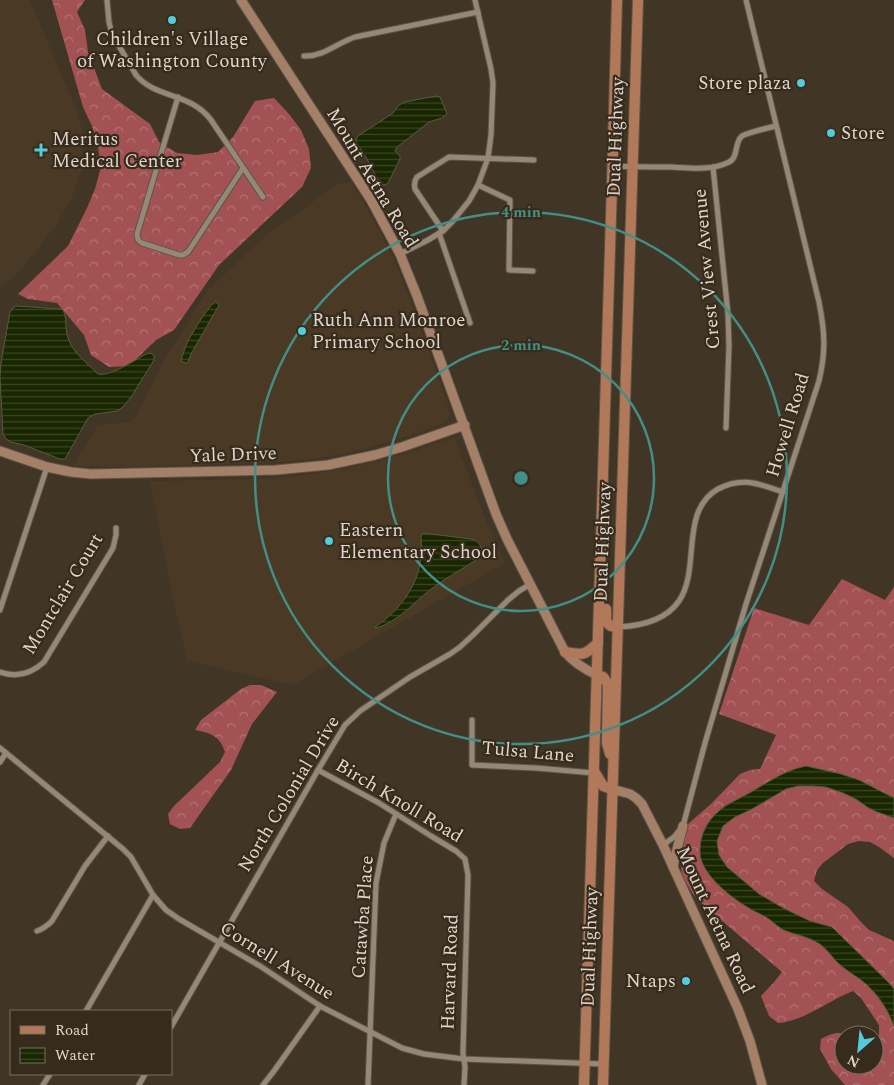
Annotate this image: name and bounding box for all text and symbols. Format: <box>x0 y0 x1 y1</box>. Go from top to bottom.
marker: Children's Village of Washington County <box>166 14 178 26</box>
place label: Children's Village of Washington County <box>77 25 268 76</box>
place label: Store plaza <box>698 69 792 98</box>
street label: Dual Highway <box>599 76 633 197</box>
marker: Store plaza <box>795 77 807 89</box>
street label: Mount Aetna Road <box>318 102 426 254</box>
place label: Store <box>841 119 885 148</box>
place label: Meritus Medical Center <box>52 125 183 176</box>
marker: Store <box>825 127 837 139</box>
marker: Meritus Medical Center <box>34 143 48 157</box>
street label: Crest View Avenue <box>686 188 728 350</box>
text: 4 min <box>501 201 541 224</box>
place label: Ruth Ann Monroe Primary School <box>312 306 466 357</box>
marker: Ruth Ann Monroe Primary School <box>296 325 308 337</box>
text: 2 min <box>501 334 541 357</box>
street label: Howell Road <box>758 369 818 481</box>
street label: Yale Drive <box>189 439 277 471</box>
centre of rings <box>512 469 530 487</box>
street label: Dual Highway <box>586 481 620 602</box>
place label: Eastern Elementary School <box>339 516 497 567</box>
street label: Montclair Court <box>15 527 111 660</box>
marker: Eastern Elementary School <box>323 535 335 547</box>
street label: North Colonial Drive <box>231 710 347 878</box>
street label: Tulsa Lane <box>481 734 575 770</box>
street label: Birch Knoll Road <box>330 751 468 851</box>
street label: Mount Aetna Road <box>668 842 762 998</box>
street label: Catawba Place <box>344 854 382 980</box>
street label: Dual Highway <box>573 886 607 1007</box>
street label: Harvard Road <box>433 913 467 1031</box>
street label: Cornell Avenue <box>214 914 340 1008</box>
place label: Ntaps <box>626 967 676 996</box>
marker: Ntaps <box>680 975 692 987</box>
legend <box>10 1010 172 1075</box>
text: Road <box>55 1019 89 1042</box>
north arrow <box>834 1025 884 1075</box>
text: Water <box>55 1044 95 1067</box>
text: N <box>843 1049 863 1073</box>

